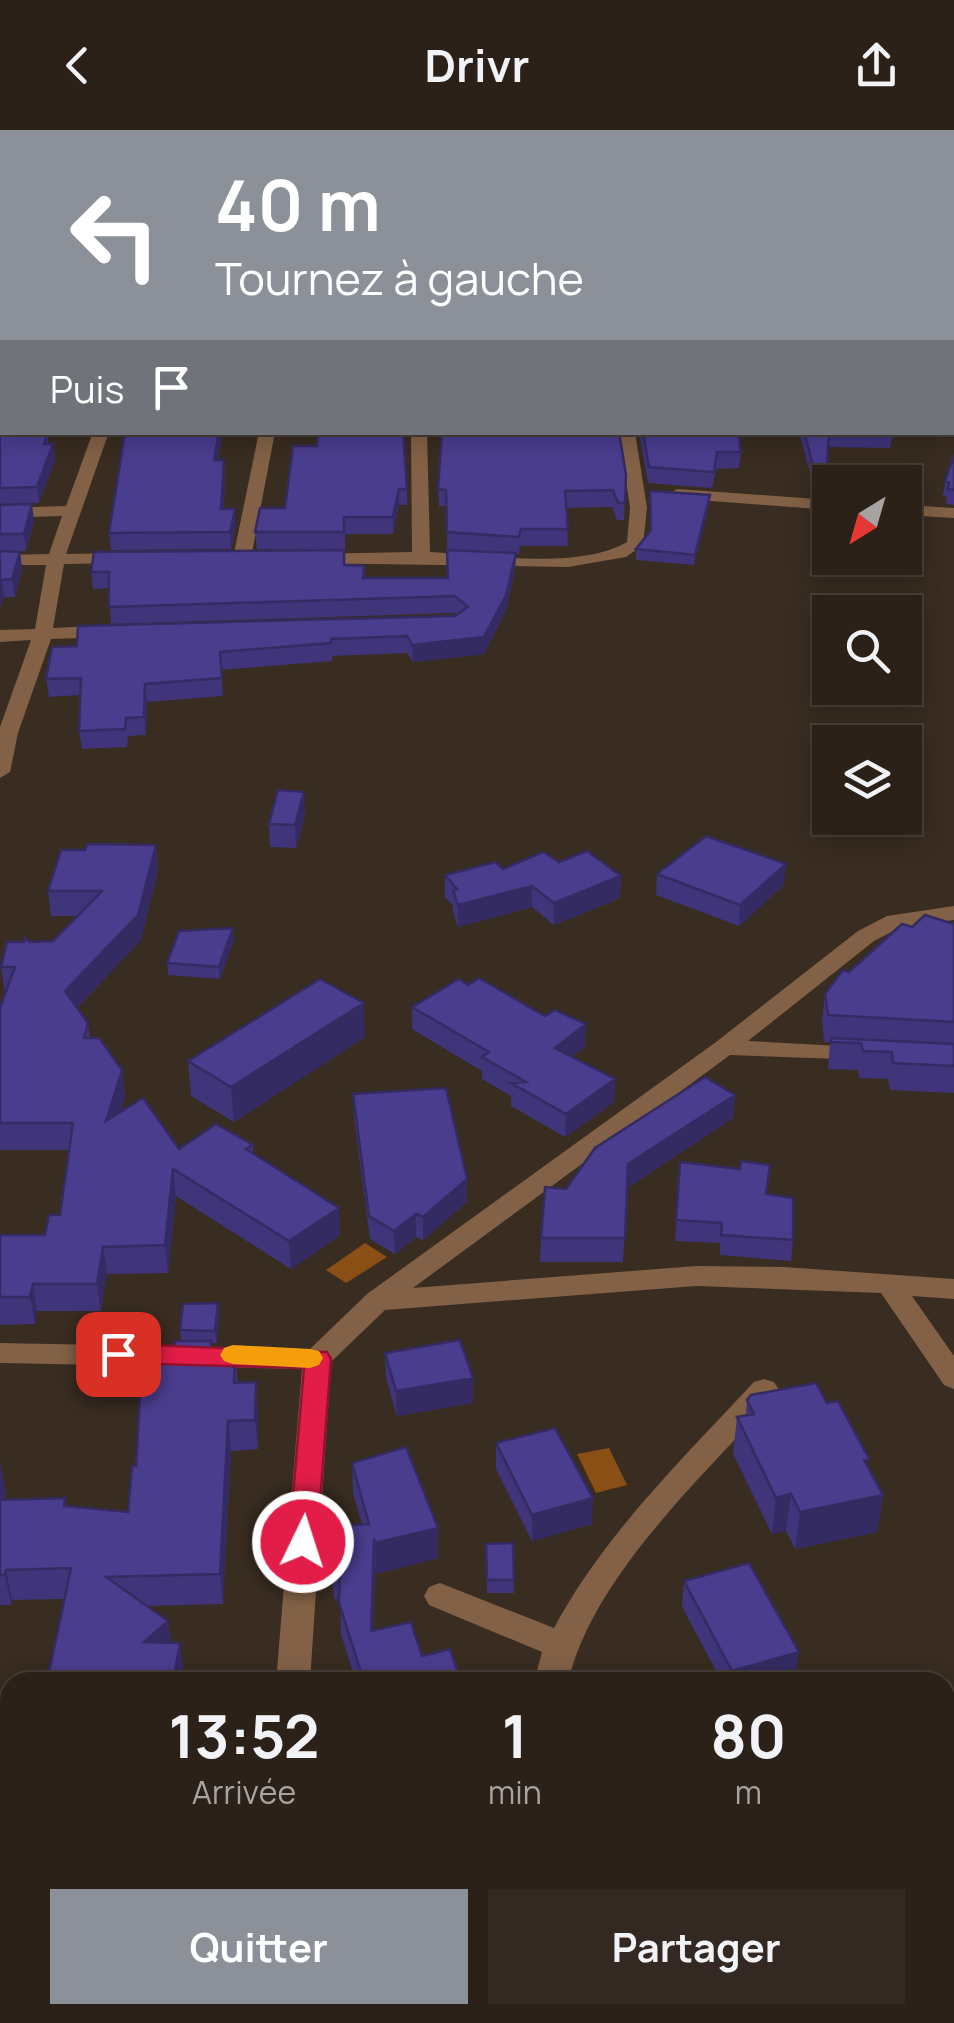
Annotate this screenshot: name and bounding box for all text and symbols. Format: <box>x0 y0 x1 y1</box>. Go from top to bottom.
text: Drivr <box>425 34 529 96</box>
icon: back <box>50 38 105 93</box>
icon: share <box>849 38 904 93</box>
text: 40 m <box>215 156 381 252</box>
icon: left <box>50 170 180 300</box>
text: Tournez à gauche <box>215 247 584 309</box>
icon: arrive <box>144 360 199 415</box>
text: Puis <box>50 362 124 414</box>
north arrow <box>812 465 922 575</box>
map controls <box>812 465 922 835</box>
button: search <box>812 595 922 705</box>
button: layers <box>812 725 922 835</box>
pin <box>76 1312 161 1397</box>
icon: arrive <box>91 1327 146 1382</box>
position arrow <box>251 1490 355 1594</box>
text: 13:52 <box>169 1694 320 1776</box>
text: 1 <box>502 1694 528 1776</box>
text: 80 <box>710 1694 786 1776</box>
text: Arrivée <box>192 1770 296 1814</box>
text: min <box>488 1770 542 1814</box>
text: m <box>735 1770 762 1814</box>
button: Quitter <box>50 1889 468 2004</box>
button: Partager <box>488 1889 905 2004</box>

